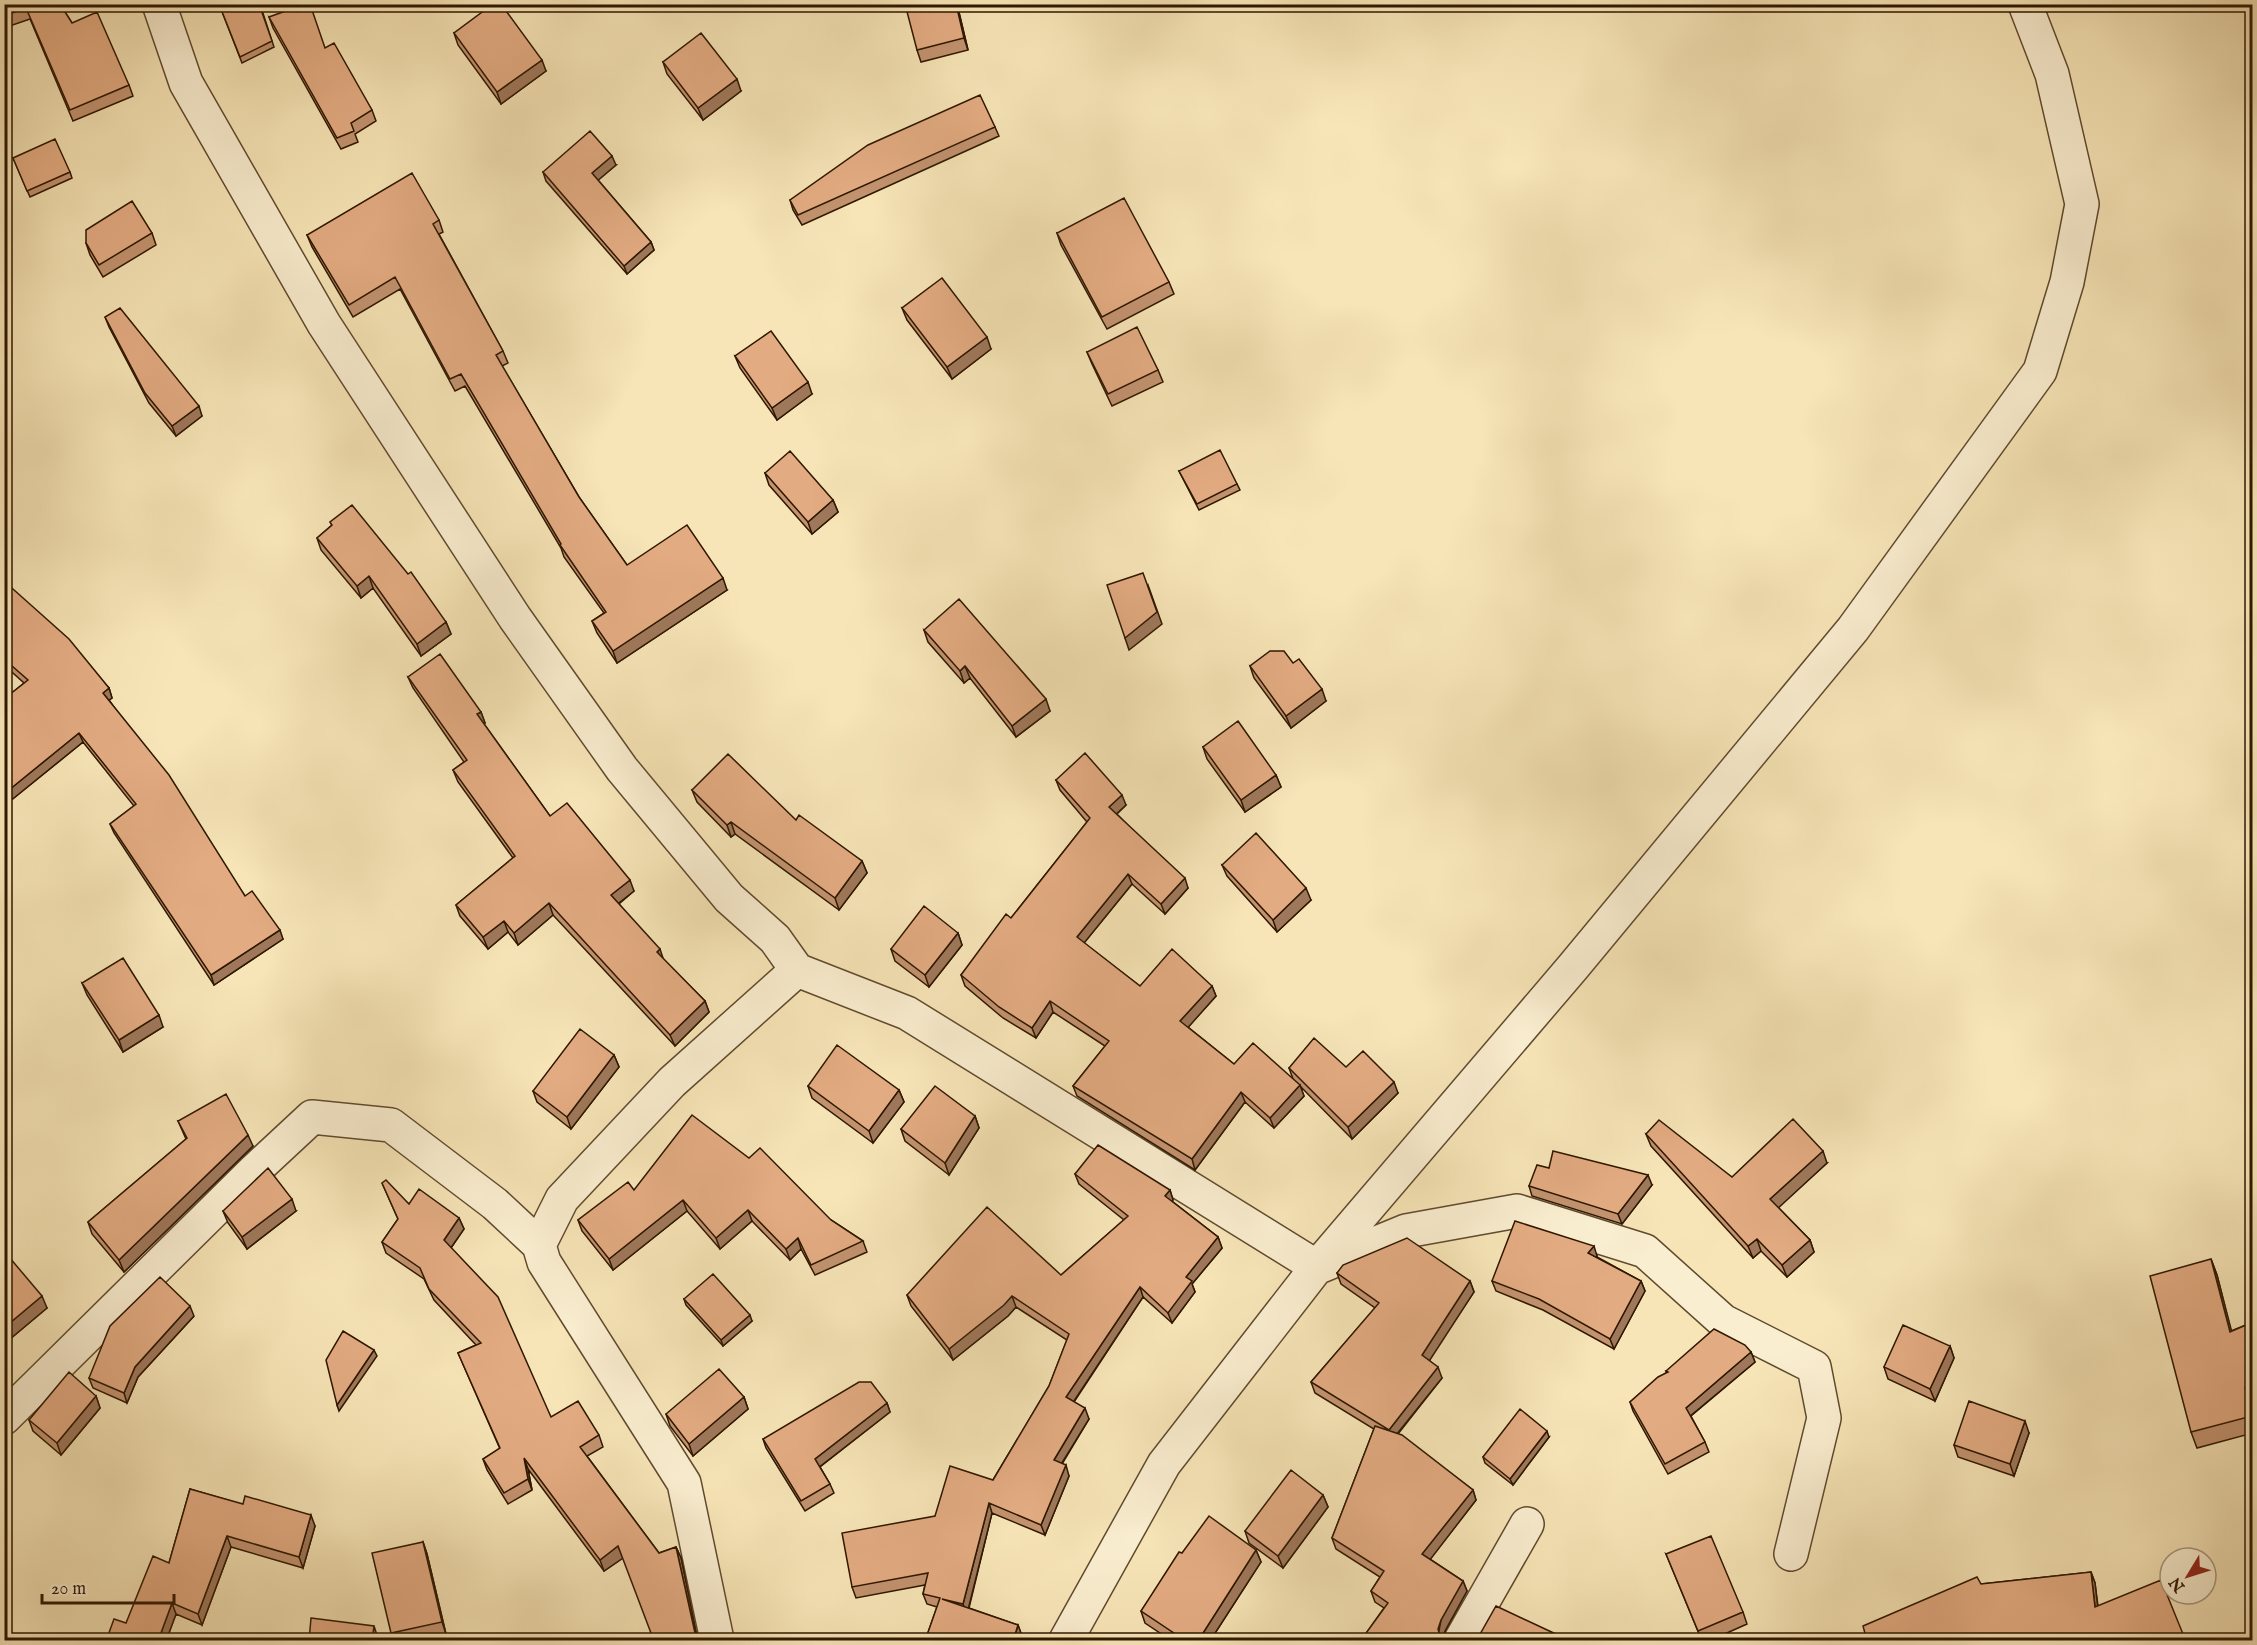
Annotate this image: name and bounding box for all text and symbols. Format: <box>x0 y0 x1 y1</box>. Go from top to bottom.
north arrow <box>2158 1546 2218 1606</box>
scale bar <box>42 1567 174 1605</box>
text: N <box>2166 1572 2191 1596</box>
text: 20 m <box>51 1578 86 1601</box>

